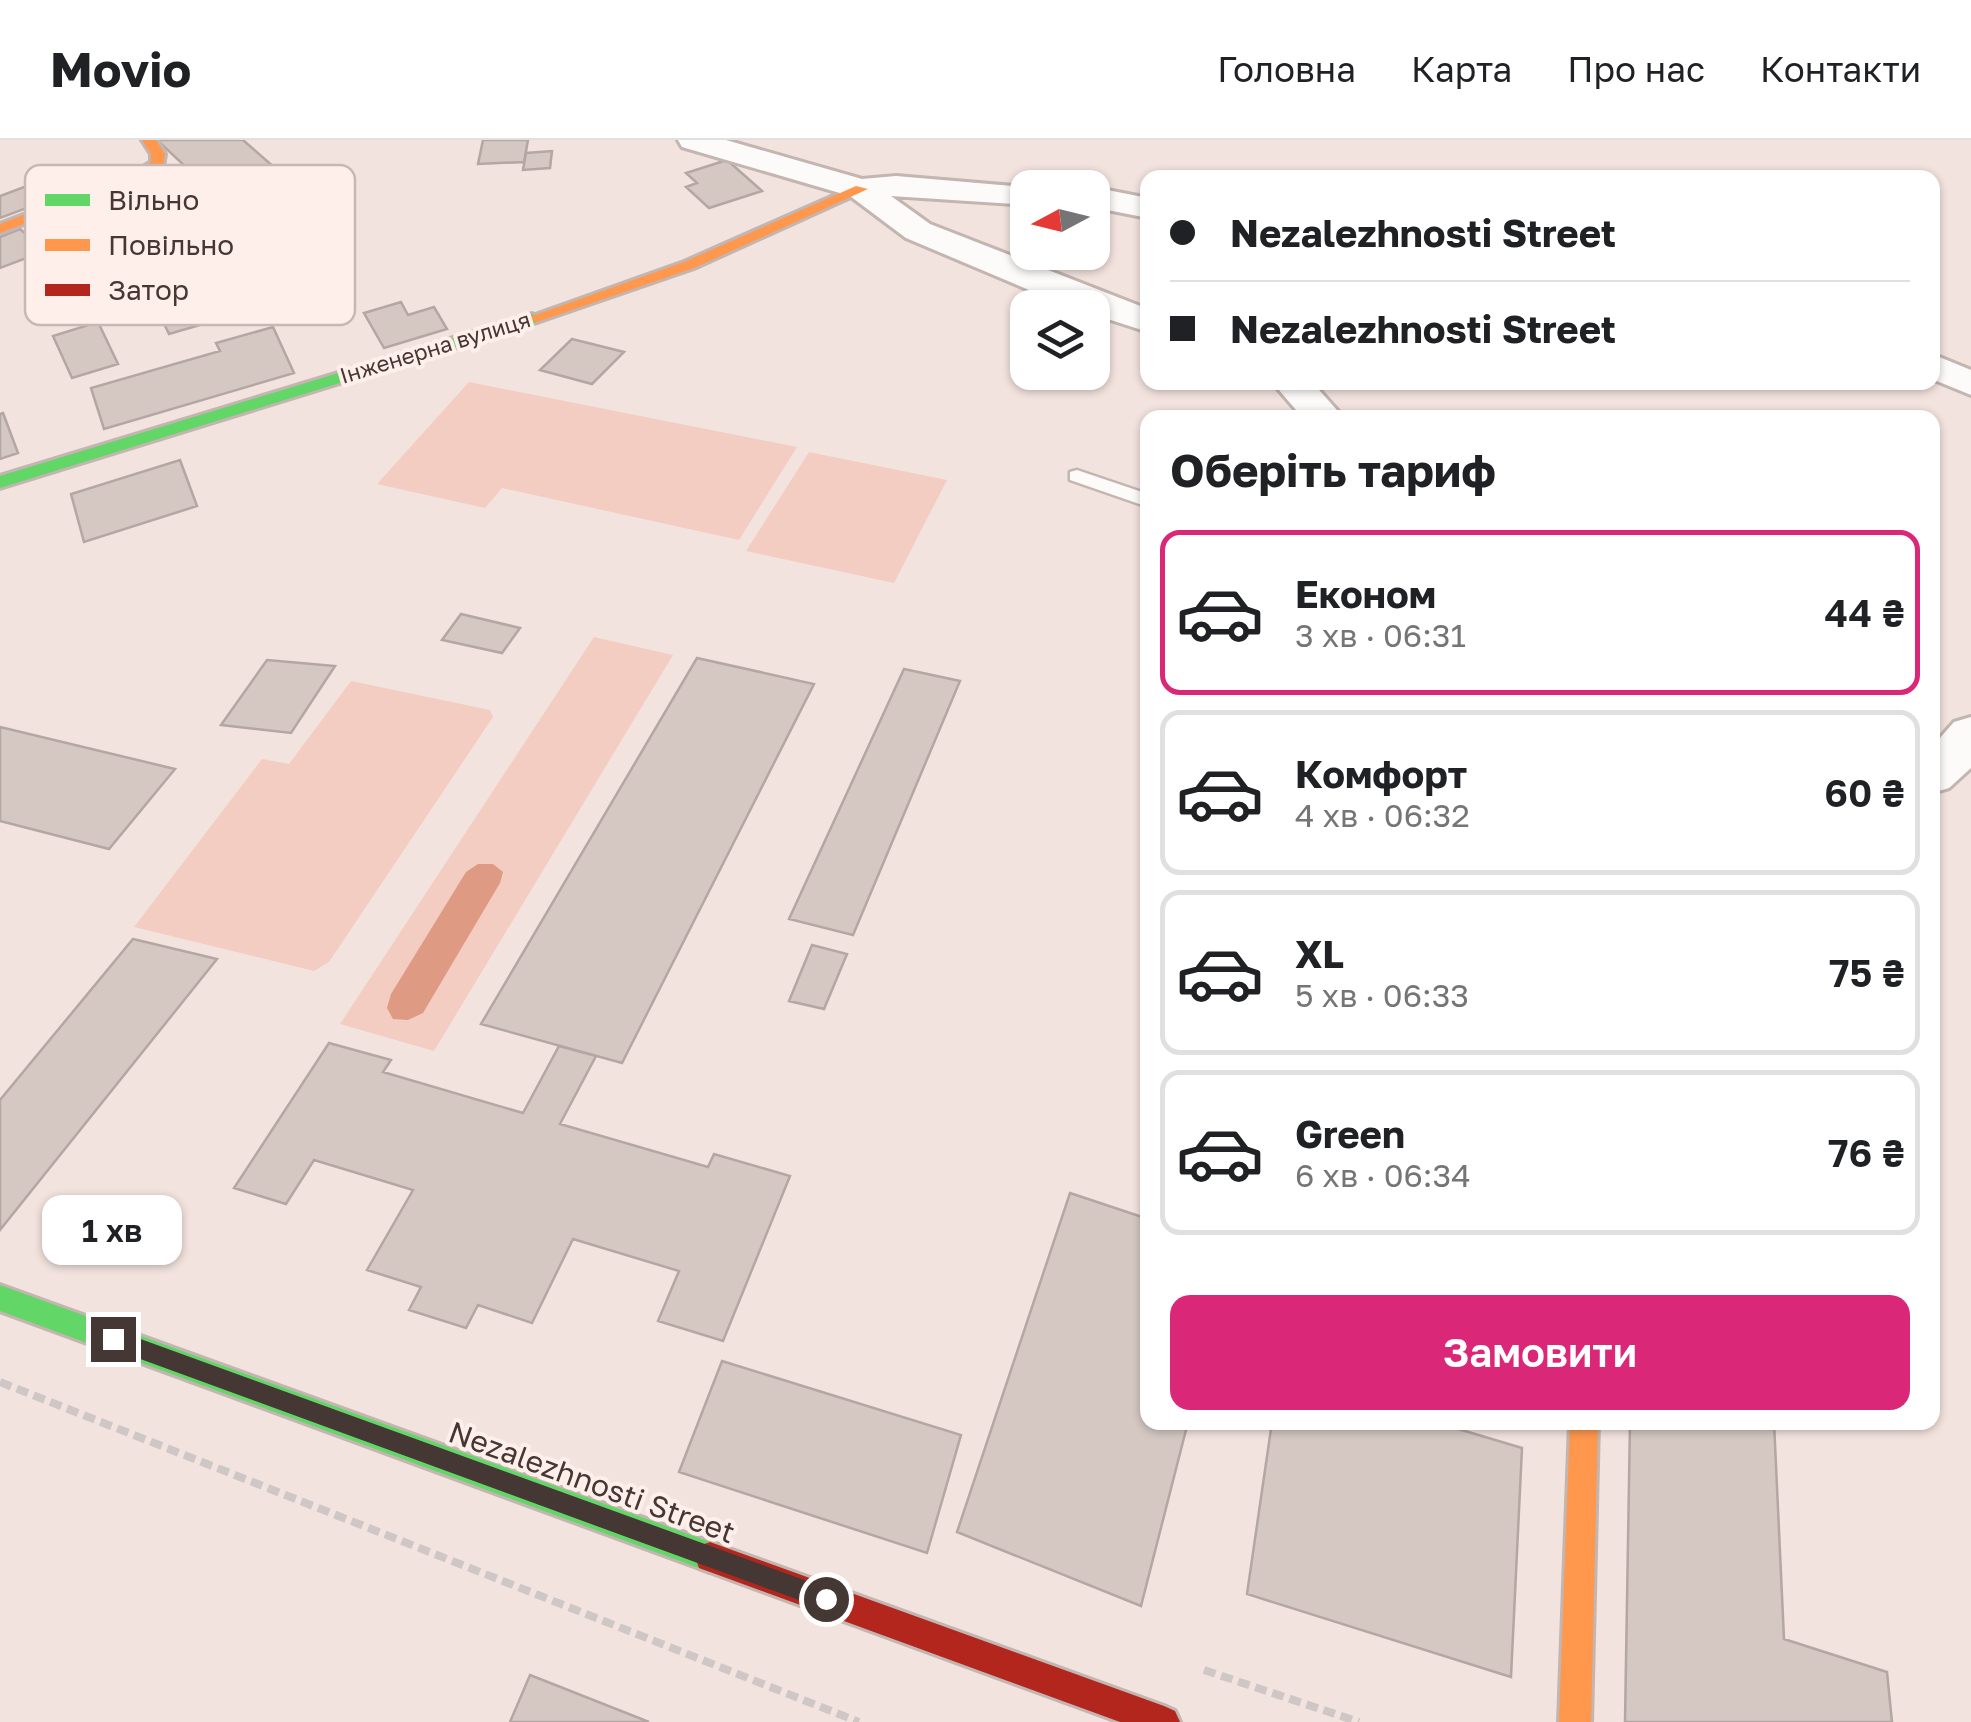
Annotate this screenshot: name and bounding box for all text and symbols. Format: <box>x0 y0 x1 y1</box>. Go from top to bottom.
text: Movio <box>50 40 191 98</box>
text: Головна <box>1217 48 1356 90</box>
text: Карта <box>1411 48 1512 90</box>
text: Про нас <box>1567 48 1705 90</box>
text: Контакти <box>1760 48 1921 90</box>
legend <box>25 165 355 325</box>
north arrow <box>1010 170 1110 270</box>
map controls <box>1010 170 1110 390</box>
text: Вільно <box>108 183 199 216</box>
text: Nezalezhnosti Street <box>1230 210 1616 255</box>
text: Повільно <box>108 228 234 261</box>
text: Затор <box>108 273 189 306</box>
button: layers <box>1010 290 1110 390</box>
street label: Інженерна вулиця <box>336 305 534 389</box>
text: Nezalezhnosti Street <box>1230 306 1616 351</box>
text: Оберіть тариф <box>1170 443 1496 497</box>
icon: car <box>1175 568 1265 658</box>
text: Економ <box>1295 571 1436 616</box>
text: 44 ₴ <box>1825 590 1905 635</box>
text: 3 хв · 06:31 <box>1295 616 1466 654</box>
icon: car <box>1175 748 1265 838</box>
text: Комфорт <box>1295 751 1467 796</box>
text: 60 ₴ <box>1824 770 1905 815</box>
text: 4 хв · 06:32 <box>1295 796 1470 834</box>
icon: car <box>1175 928 1265 1018</box>
text: XL <box>1295 931 1344 976</box>
text: 75 ₴ <box>1829 950 1905 995</box>
text: 5 хв · 06:33 <box>1295 976 1469 1014</box>
icon: car <box>1175 1108 1265 1198</box>
text: Green <box>1295 1111 1405 1156</box>
text: 76 ₴ <box>1828 1130 1905 1175</box>
text: 6 хв · 06:34 <box>1295 1156 1471 1194</box>
callout: 1 хв <box>43 1194 183 1264</box>
text: 1 хв <box>82 1211 142 1249</box>
button: Замовити <box>1170 1295 1910 1410</box>
route end <box>91 1317 136 1362</box>
street label: Nezalezhnosti Street <box>444 1414 740 1550</box>
route start <box>804 1577 849 1622</box>

